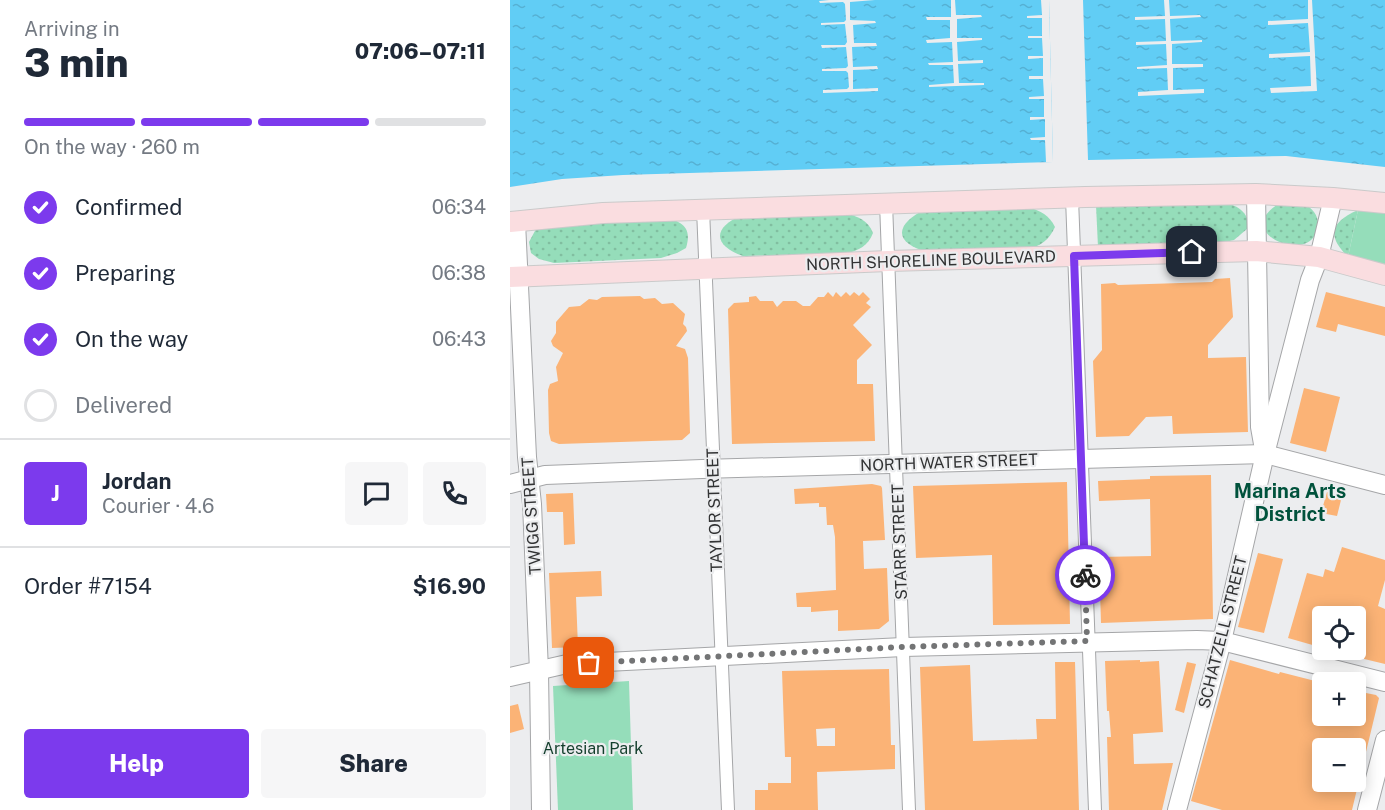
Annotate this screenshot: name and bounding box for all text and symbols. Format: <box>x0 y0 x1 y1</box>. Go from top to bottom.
text: Arriving in <box>24 17 119 41</box>
text: 07:06–07:11 <box>355 38 486 64</box>
text: 3 min <box>24 40 129 86</box>
text: On the way · 260 m <box>24 135 200 159</box>
icon: check <box>24 191 57 224</box>
text: Confirmed <box>75 194 182 220</box>
text: 06:34 <box>432 195 486 219</box>
pin <box>1166 226 1217 277</box>
icon: home <box>1175 235 1208 268</box>
street label: NORTH SHORELINE BOULEVARD <box>806 247 1056 274</box>
icon: check <box>24 257 57 290</box>
text: Preparing <box>75 260 176 286</box>
text: 06:38 <box>432 261 486 285</box>
icon: check <box>24 323 57 356</box>
text: On the way <box>75 326 188 352</box>
text: 06:43 <box>432 327 486 351</box>
text: Delivered <box>75 392 172 418</box>
street label: TAYLOR STREET <box>703 447 726 572</box>
street label: NORTH WATER STREET <box>860 450 1039 475</box>
street label: TWIGG STREET <box>518 456 545 575</box>
button: chat <box>345 462 408 525</box>
button: phone <box>423 462 486 525</box>
text: Jordan <box>102 468 171 494</box>
district label: Marina Arts District <box>1234 479 1346 526</box>
text: J <box>51 480 60 506</box>
street label: STARR STREET <box>888 483 911 600</box>
text: Courier · 4.6 <box>102 494 214 518</box>
courier <box>1055 545 1115 605</box>
street label: SCHATZELL STREET <box>1194 553 1251 710</box>
icon: bike <box>1069 559 1102 592</box>
text: Order #7154 <box>24 573 152 599</box>
text: $16.90 <box>413 573 486 599</box>
map controls <box>1312 606 1366 792</box>
button: locate <box>1312 606 1366 660</box>
pin <box>563 637 614 688</box>
icon: bag <box>572 646 605 679</box>
button: + <box>1312 672 1366 726</box>
button: Help <box>24 729 249 798</box>
button: Share <box>261 729 486 798</box>
button: − <box>1312 738 1366 792</box>
park label: Artesian Park <box>543 739 643 758</box>

